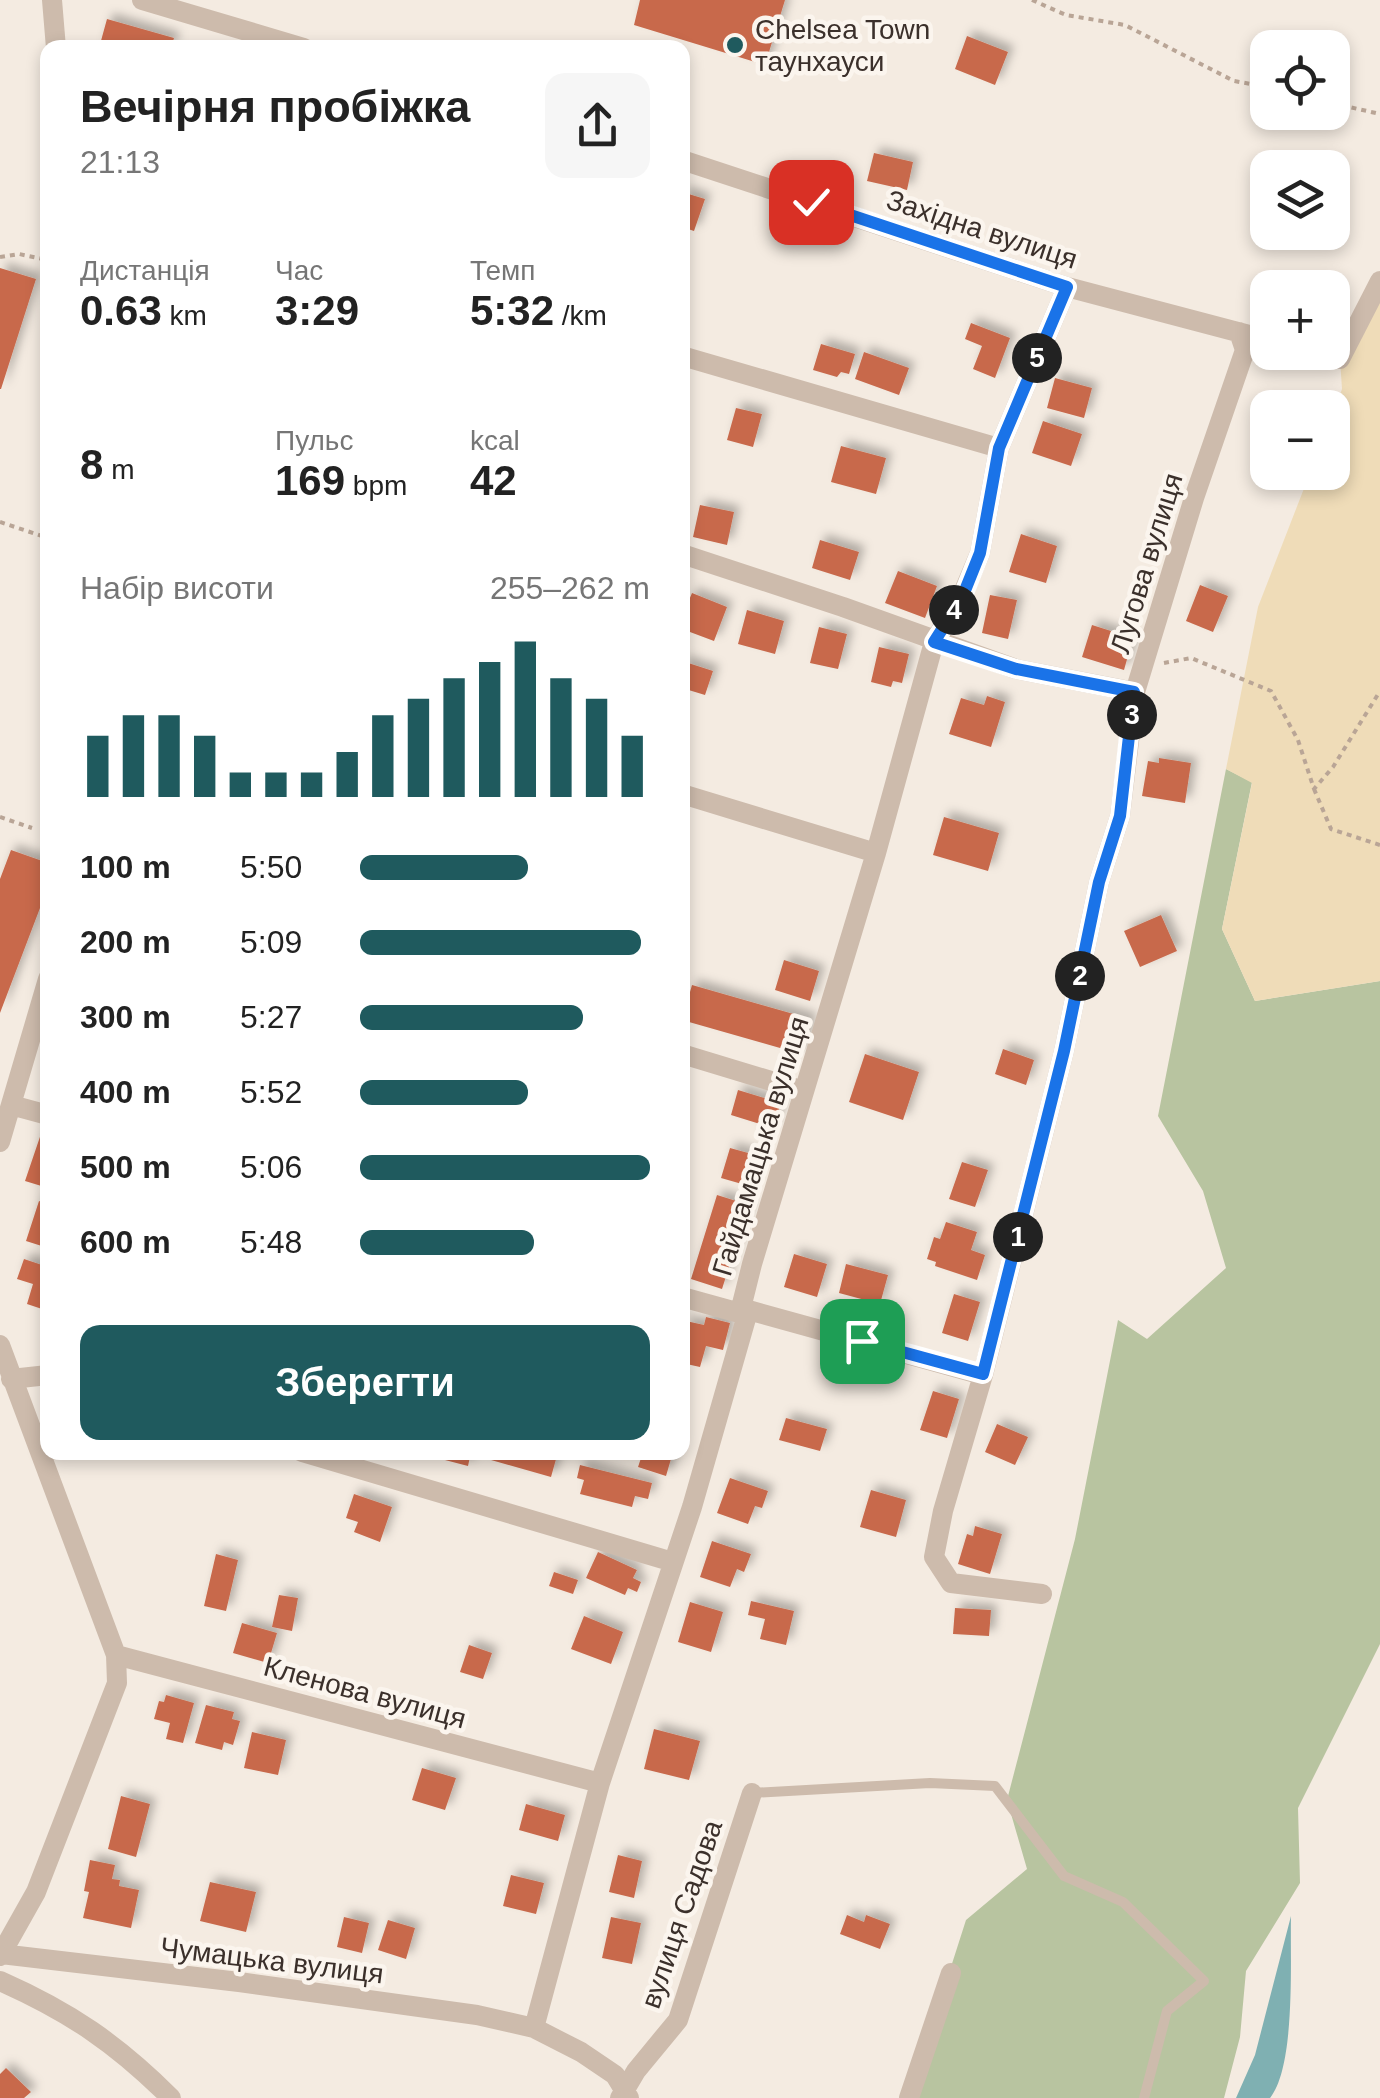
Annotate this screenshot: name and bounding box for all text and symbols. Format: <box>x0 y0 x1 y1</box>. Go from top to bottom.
place label: Chelsea Town таунхауси <box>755 14 930 77</box>
map controls <box>1250 30 1350 490</box>
button: locate <box>1250 30 1350 130</box>
marker: Chelsea Town таунхауси <box>724 34 746 56</box>
button: share <box>545 73 650 178</box>
text: Вечірня пробіжка <box>80 81 470 132</box>
text: 21:13 <box>80 144 160 180</box>
button: layers <box>1250 150 1350 250</box>
pin <box>769 160 854 245</box>
icon: check <box>784 175 839 230</box>
street label: Західна вулиця <box>883 184 1081 275</box>
text: Дистанція <box>80 255 210 286</box>
text: Час <box>275 255 323 286</box>
text: Темп <box>470 255 536 286</box>
button: + <box>1250 270 1350 370</box>
text: 0.63 <box>80 287 162 334</box>
text: 3:29 <box>275 287 359 334</box>
text: 5:32 <box>470 287 554 334</box>
text: km <box>162 300 207 331</box>
text: /km <box>554 300 607 331</box>
pin: 5 <box>1012 333 1062 383</box>
text: 5 <box>1029 342 1045 373</box>
button: − <box>1250 390 1350 490</box>
text: Пульс <box>275 425 353 456</box>
text: kcal <box>470 425 520 456</box>
text: 8 <box>80 441 103 488</box>
text: m <box>103 454 134 485</box>
text: 169 <box>275 457 345 504</box>
text: 42 <box>470 457 517 504</box>
street label: Лугова вулиця <box>1104 469 1189 657</box>
text: bpm <box>345 470 407 501</box>
text: Набір висоти <box>80 570 274 606</box>
text: 255–262 m <box>490 570 650 606</box>
pin: 4 <box>929 585 979 635</box>
text: 4 <box>946 594 962 625</box>
pin: 3 <box>1107 690 1157 740</box>
text: 3 <box>1124 699 1140 730</box>
text: 100 m <box>80 849 171 885</box>
text: 5:50 <box>240 849 302 885</box>
text: 200 m <box>80 924 171 960</box>
text: 5:09 <box>240 924 302 960</box>
pin: 2 <box>1055 951 1105 1001</box>
text: 2 <box>1072 960 1088 991</box>
text: 300 m <box>80 999 171 1035</box>
text: 5:27 <box>240 999 302 1035</box>
street label: Гайдамацька вулиця <box>706 1013 815 1279</box>
text: 400 m <box>80 1074 171 1110</box>
text: 5:52 <box>240 1074 302 1110</box>
text: 500 m <box>80 1149 171 1185</box>
text: 5:06 <box>240 1149 302 1185</box>
pin: 1 <box>993 1212 1043 1262</box>
text: 1 <box>1010 1221 1026 1252</box>
text: 600 m <box>80 1224 171 1260</box>
text: 5:48 <box>240 1224 302 1260</box>
pin <box>820 1299 905 1384</box>
icon: arrive <box>835 1314 890 1369</box>
button: Зберегти <box>80 1325 650 1440</box>
street label: Кленова вулиця <box>260 1651 469 1734</box>
street label: вулиця Садова <box>635 1816 728 2012</box>
street label: Чумацька вулиця <box>158 1931 385 1990</box>

